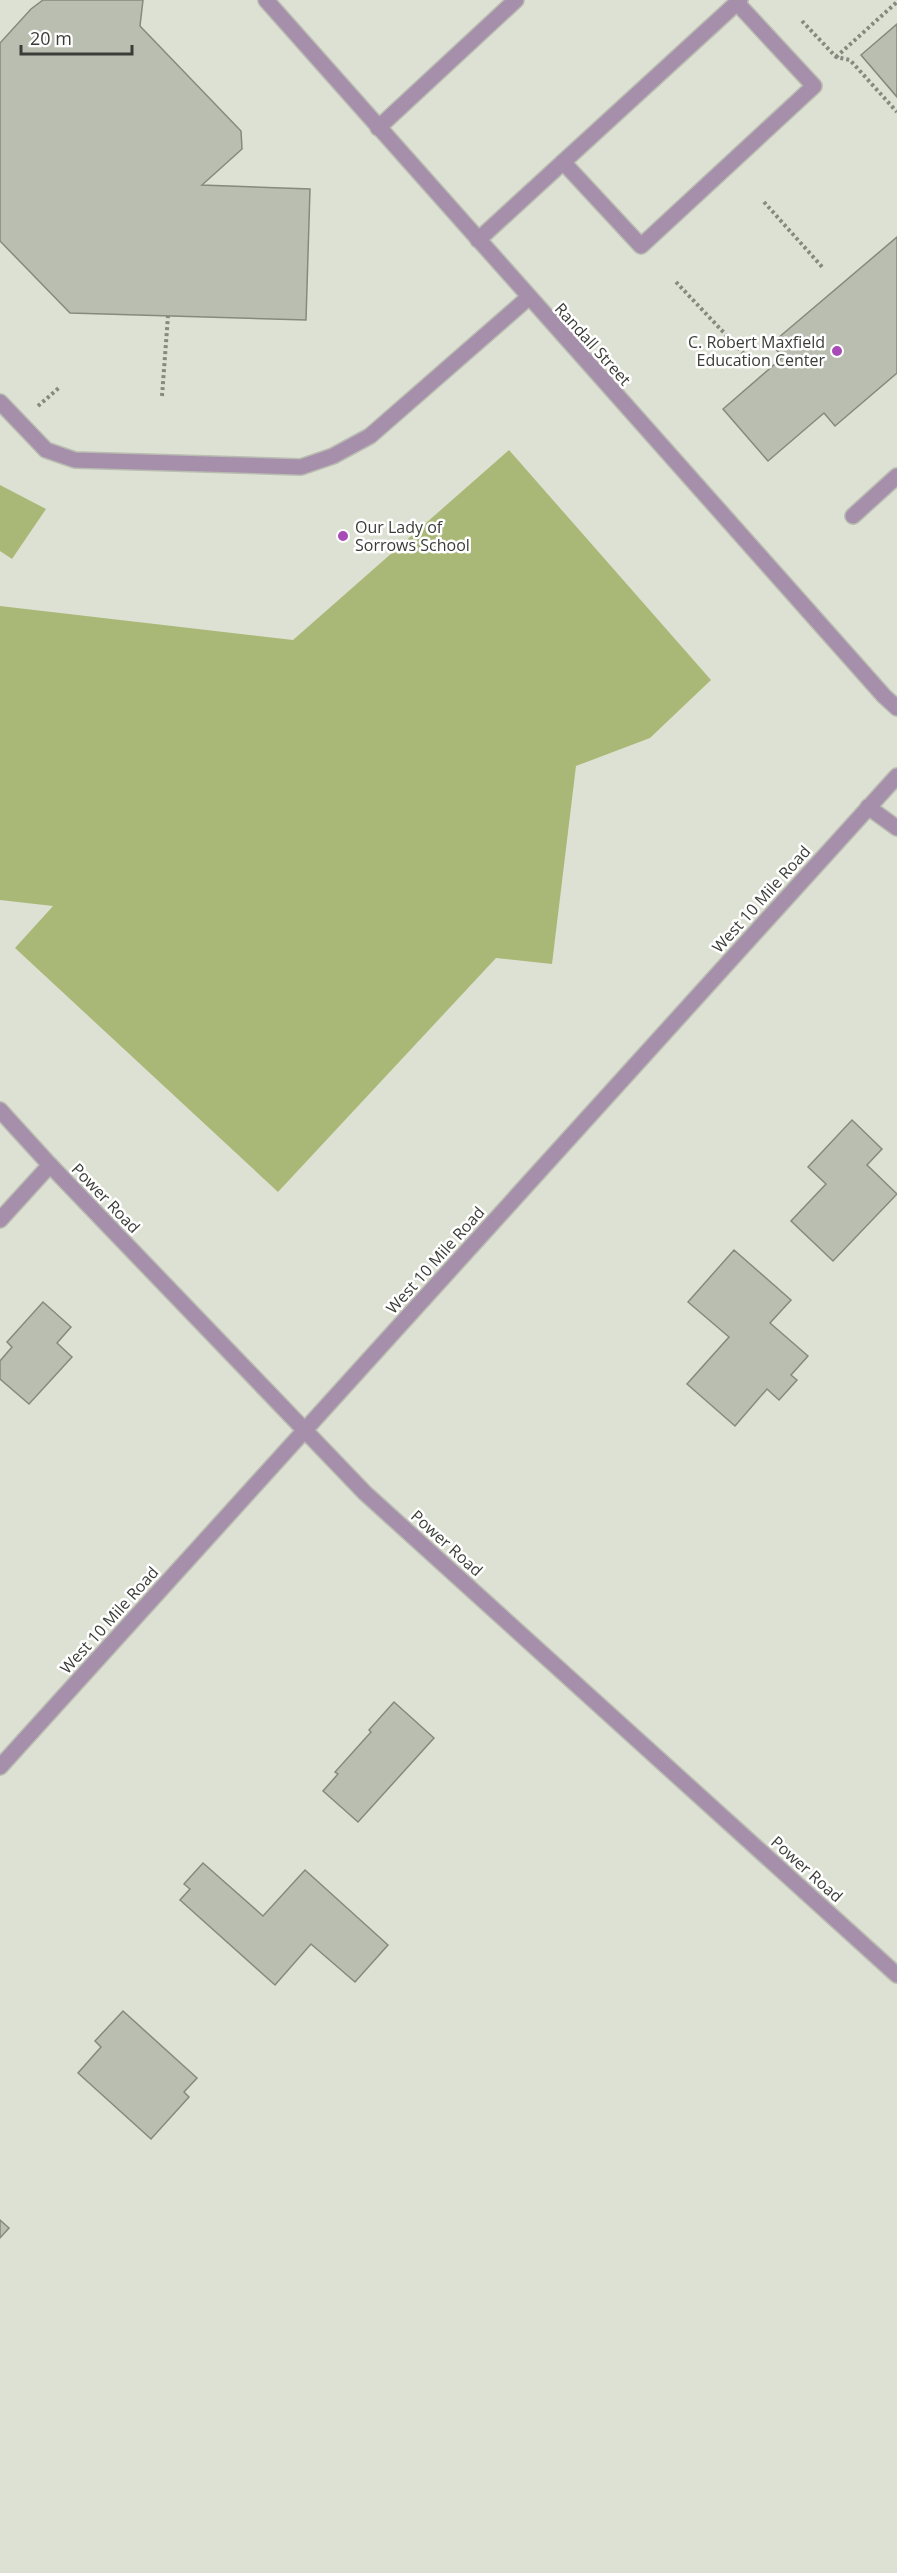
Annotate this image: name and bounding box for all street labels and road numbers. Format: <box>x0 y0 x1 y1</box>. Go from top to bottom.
street label: Randall Street <box>550 298 636 390</box>
street label: West 10 Mile Road <box>707 841 815 957</box>
street label: Power Road <box>67 1158 145 1238</box>
street label: West 10 Mile Road <box>381 1202 489 1318</box>
street label: Power Road <box>406 1505 488 1581</box>
street label: West 10 Mile Road <box>55 1562 163 1678</box>
street label: Power Road <box>766 1831 848 1907</box>

